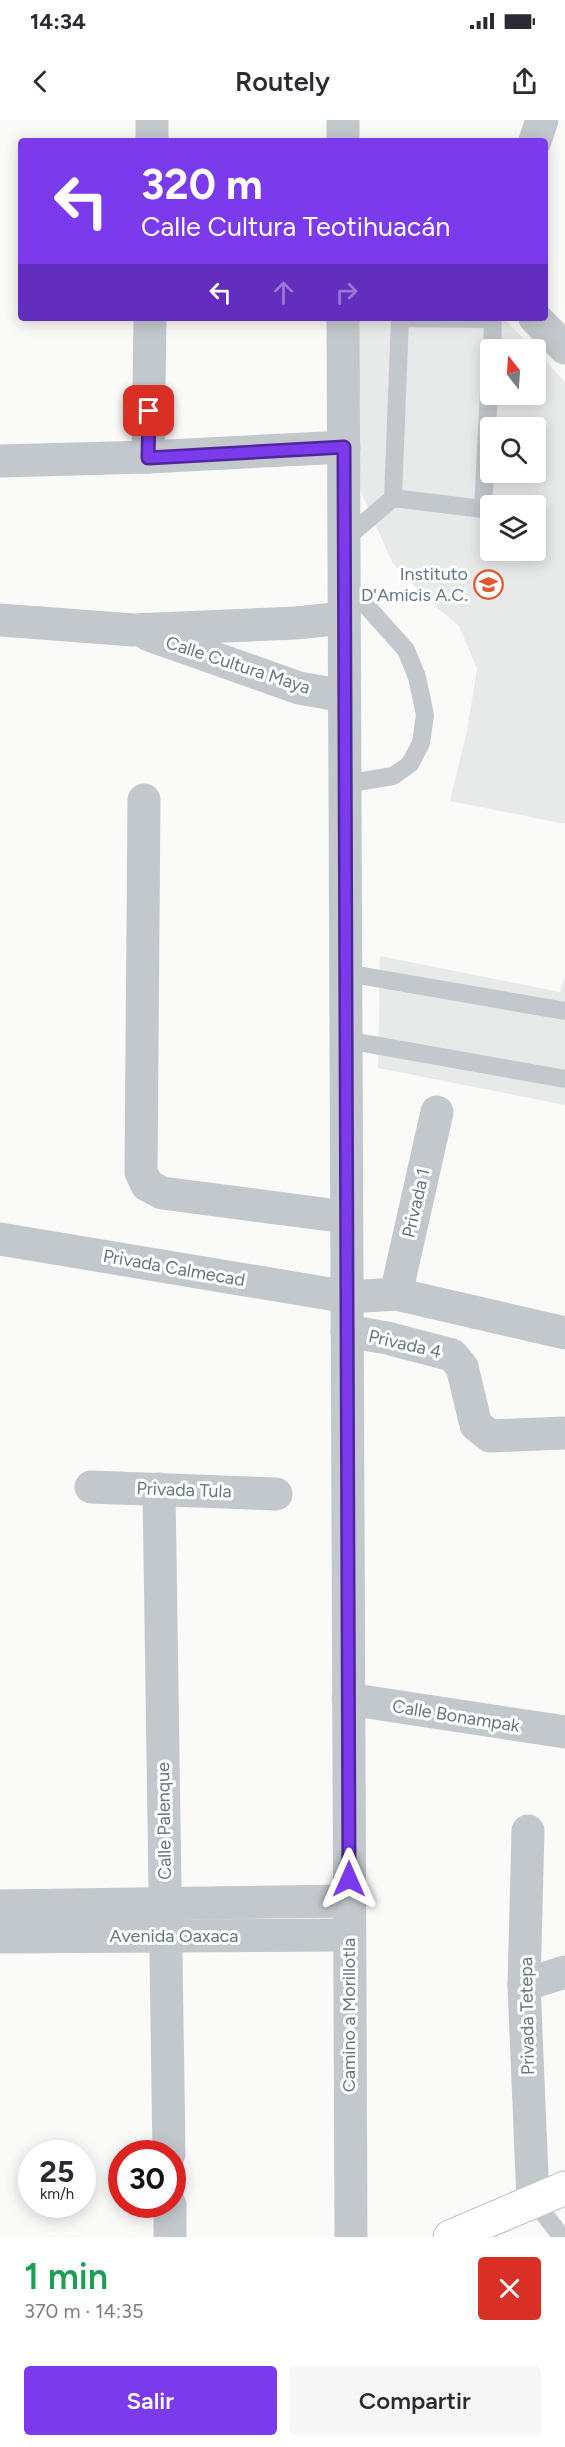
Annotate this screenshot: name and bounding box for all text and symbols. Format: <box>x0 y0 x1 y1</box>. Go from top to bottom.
text: 14:34 <box>30 8 86 35</box>
icon: back <box>24 65 57 98</box>
text: Routely <box>235 65 330 98</box>
icon: share <box>508 65 541 98</box>
text: 320 m <box>141 159 263 210</box>
icon: left <box>42 162 120 240</box>
text: Calle Cultura Teotihuacán <box>141 210 450 243</box>
icon: left <box>204 276 237 309</box>
icon: ahead <box>267 276 300 309</box>
icon: right <box>330 276 363 309</box>
north arrow <box>480 339 546 405</box>
map controls <box>480 339 546 561</box>
pin <box>123 385 174 436</box>
icon: arrive <box>132 394 165 427</box>
button: search <box>480 417 546 483</box>
button: layers <box>480 495 546 561</box>
place label: Instituto D'Amicis A.C. <box>361 563 468 606</box>
school or university icon: Instituto D'Amicis A.C. <box>473 568 505 600</box>
street label: Calle Cultura Maya <box>163 631 313 699</box>
street label: Privada 1 <box>397 1166 435 1240</box>
street label: Privada Calmecad <box>101 1245 247 1291</box>
street label: Privada 4 <box>366 1325 444 1363</box>
street label: Privada Tula <box>136 1477 232 1503</box>
street label: Calle Bonampak <box>391 1695 522 1737</box>
street label: Calle Palenque <box>152 1762 176 1880</box>
position arrow <box>317 1847 381 1911</box>
street label: Avenida Oaxaca <box>109 1925 239 1947</box>
street label: Camino a Morillotla <box>338 1938 360 2092</box>
street label: Privada Tetepa <box>515 1957 539 2075</box>
speed limit sign: 30 <box>108 2140 186 2218</box>
text: 25 <box>40 2153 74 2190</box>
text: km/h <box>40 2185 74 2203</box>
text: 1 min <box>24 2255 108 2298</box>
button: close <box>478 2257 541 2320</box>
text: 370 m · 14:35 <box>24 2299 143 2323</box>
button: Salir <box>24 2366 277 2435</box>
button: Compartir <box>289 2366 541 2435</box>

